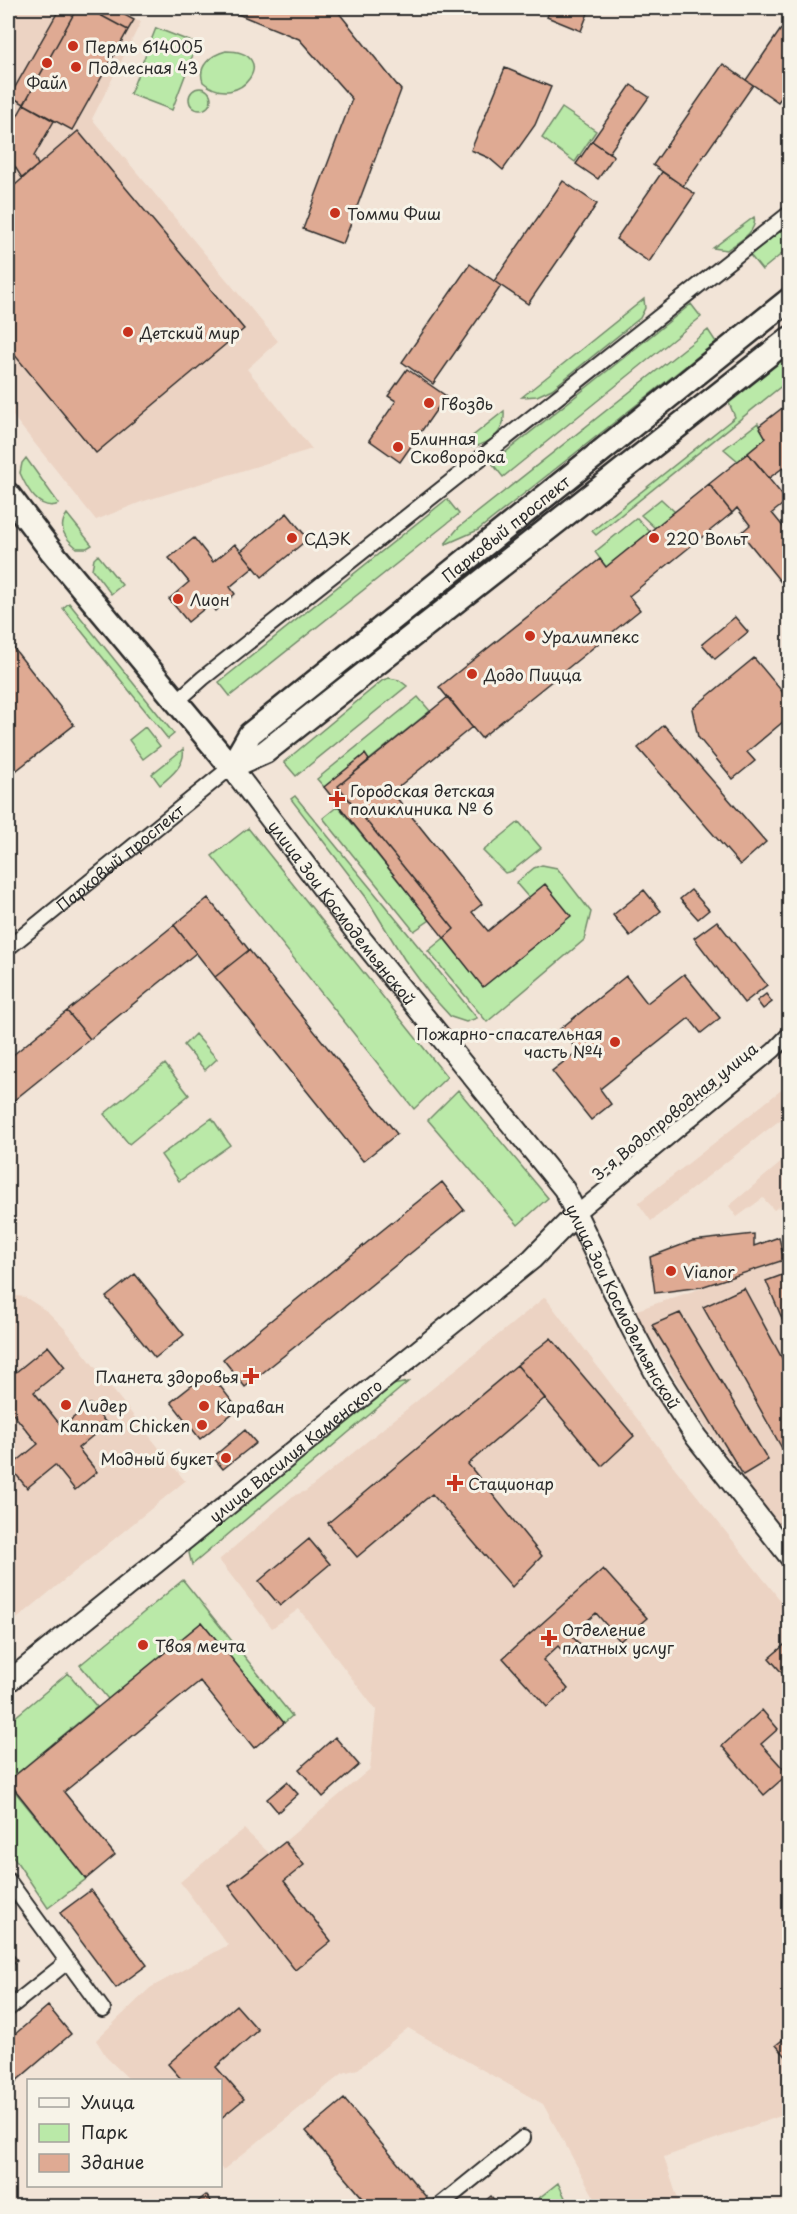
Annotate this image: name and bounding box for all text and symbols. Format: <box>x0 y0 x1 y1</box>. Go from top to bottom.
place label: Пермь 614005 <box>85 34 203 58</box>
marker: Пермь 614005 <box>66 39 80 53</box>
place label: Подлесная 43 <box>88 55 198 79</box>
marker: Файл <box>40 56 54 70</box>
marker: Подлесная 43 <box>69 60 83 74</box>
place label: Файл <box>27 70 67 94</box>
place label: Томми Фиш <box>347 201 441 225</box>
marker: Томми Фиш <box>328 206 342 220</box>
place label: Детский мир <box>139 320 240 344</box>
marker: Детский мир <box>121 325 135 339</box>
place label: Гвоздь <box>441 391 493 415</box>
marker: Гвоздь <box>422 396 436 410</box>
place label: Блинная Сковородка <box>410 426 505 468</box>
marker: Блинная Сковородка <box>391 440 405 454</box>
street label: Парковый проспект <box>436 469 575 587</box>
place label: СДЭК <box>304 526 351 550</box>
place label: 220 Вольт <box>666 526 748 550</box>
marker: СДЭК <box>285 531 299 545</box>
marker: 220 Вольт <box>647 531 661 545</box>
place label: Лион <box>190 587 230 611</box>
marker: Лион <box>171 592 185 606</box>
place label: Уралимпекс <box>542 624 639 648</box>
marker: Уралимпекс <box>523 629 537 643</box>
place label: Додо Пицца <box>483 662 582 686</box>
marker: Додо Пицца <box>465 667 479 681</box>
place label: Городская детская поликлиника № 6 <box>350 778 495 820</box>
marker: Городская детская поликлиника № 6 <box>328 790 346 808</box>
street label: Парковый проспект <box>51 798 189 917</box>
street label: улица Зои Космодемьянской <box>263 815 422 1010</box>
place label: Пожарно-спасательная часть №4 <box>416 1021 603 1063</box>
marker: Пожарно-спасательная часть №4 <box>608 1035 622 1049</box>
street label: 3-я Водопроводная улица <box>586 1036 762 1186</box>
street label: улица Зои Космодемьянской <box>561 1199 687 1413</box>
place label: Vianor <box>683 1259 735 1283</box>
marker: Vianor <box>664 1264 678 1278</box>
place label: Планета здоровья <box>95 1364 239 1388</box>
marker: Планета здоровья <box>244 1369 258 1383</box>
street label: улица Василия Каменского <box>203 1373 387 1528</box>
place label: Лидер <box>78 1393 128 1417</box>
place label: Караван <box>216 1394 285 1418</box>
marker: Лидер <box>59 1398 73 1412</box>
marker: Караван <box>197 1399 211 1413</box>
place label: Kannam Chicken <box>60 1413 190 1437</box>
marker: Kannam Chicken <box>195 1418 209 1432</box>
place label: Модный букет <box>101 1446 214 1470</box>
marker: Модный букет <box>219 1451 233 1465</box>
place label: Стационар <box>468 1471 554 1495</box>
marker: Стационар <box>446 1474 464 1492</box>
place label: Отделение платных услуг <box>562 1617 675 1659</box>
marker: Отделение платных услуг <box>540 1629 558 1647</box>
place label: Твоя мечта <box>155 1633 246 1657</box>
marker: Твоя мечта <box>136 1638 150 1652</box>
legend <box>27 2079 222 2187</box>
text: Улица <box>81 2088 135 2115</box>
text: Парк <box>81 2118 128 2145</box>
text: Здание <box>81 2148 144 2175</box>

